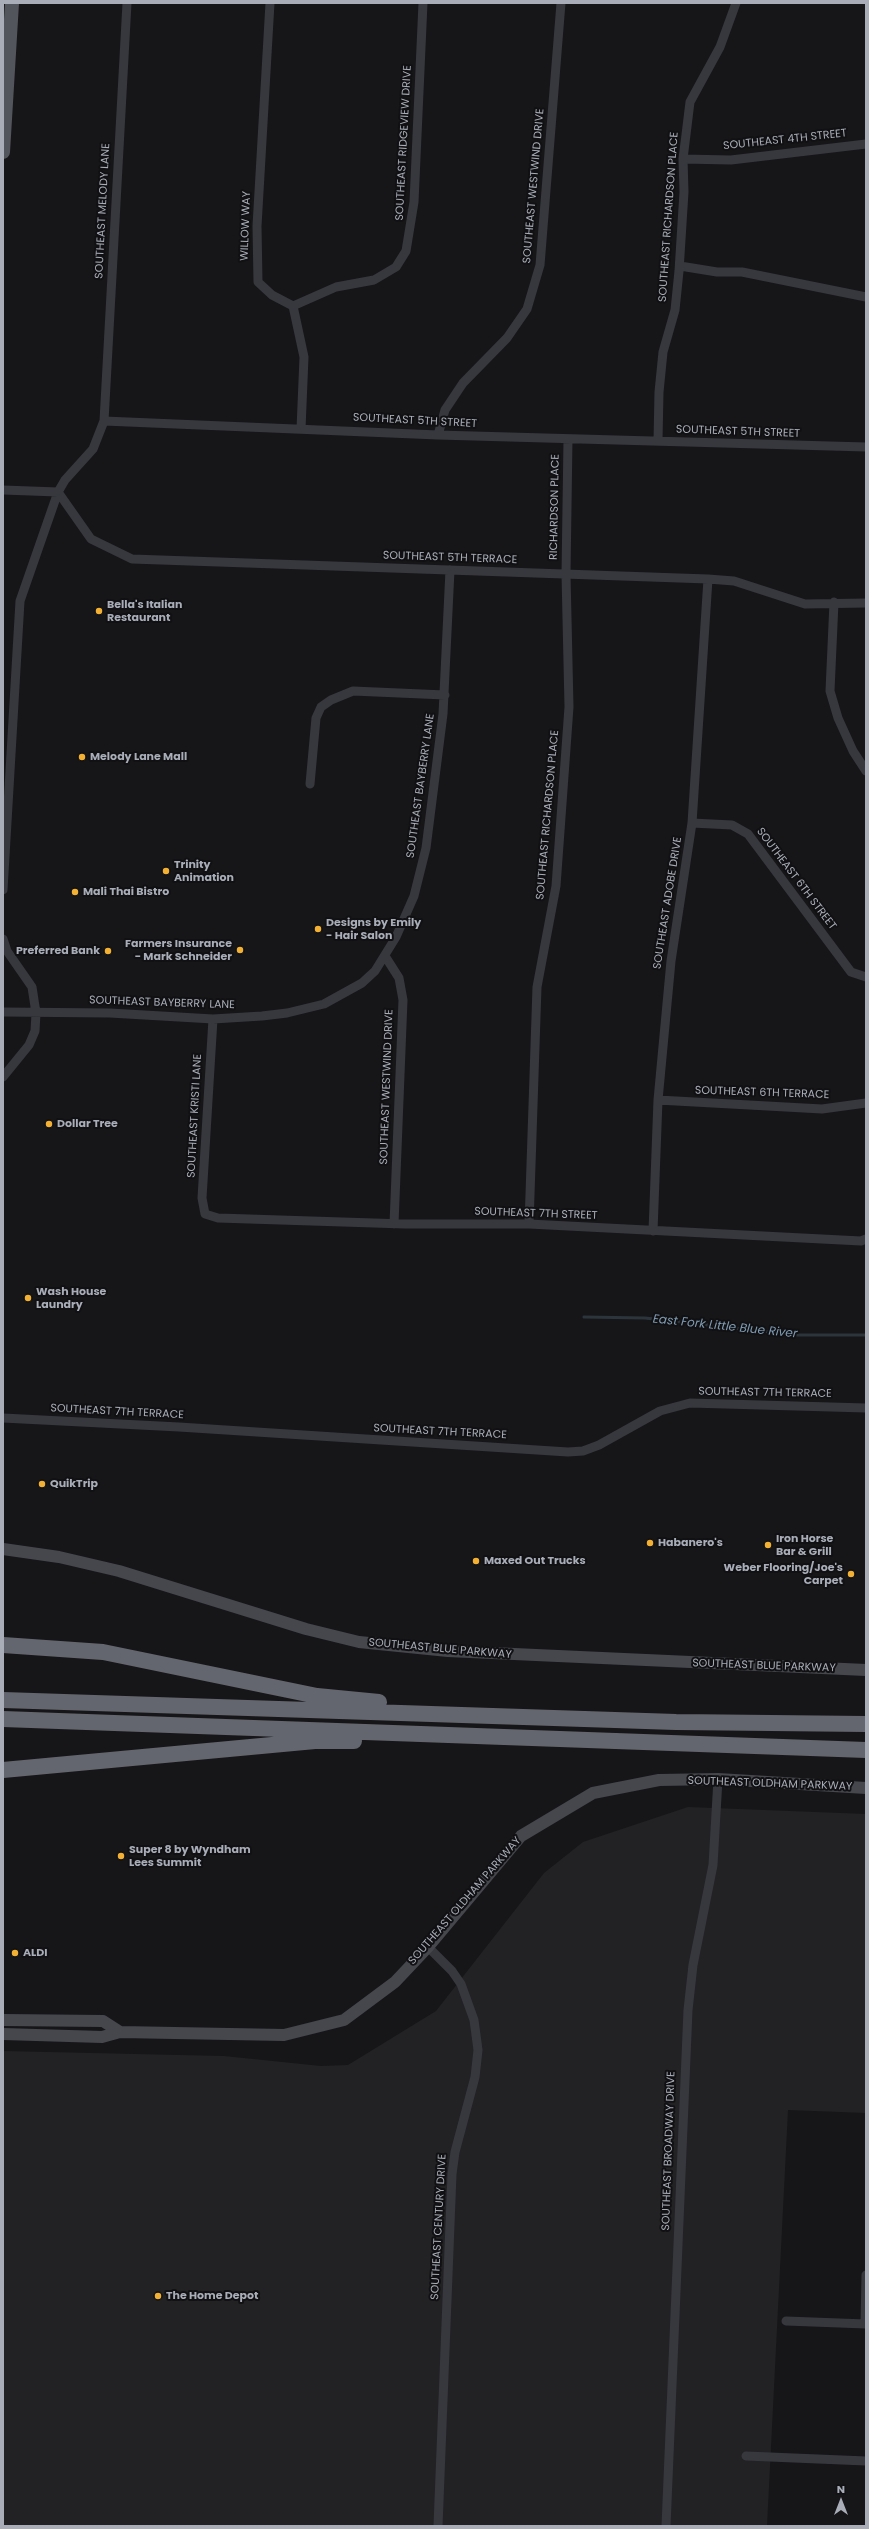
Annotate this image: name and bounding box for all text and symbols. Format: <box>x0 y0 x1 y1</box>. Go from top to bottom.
street label: SOUTHEAST RIDGEVIEW DRIVE <box>393 65 415 221</box>
street label: SOUTHEAST WESTWIND DRIVE <box>521 108 547 264</box>
street label: SOUTHEAST 4TH STREET <box>723 127 847 153</box>
street label: SOUTHEAST RICHARDSON PLACE <box>656 132 682 302</box>
street label: SOUTHEAST MELODY LANE <box>93 143 113 279</box>
street label: WILLOW WAY <box>238 191 254 261</box>
street label: SOUTHEAST 5TH STREET <box>353 411 477 431</box>
street label: SOUTHEAST 5TH STREET <box>676 423 800 441</box>
street label: RICHARDSON PLACE <box>547 454 563 560</box>
street label: SOUTHEAST 5TH TERRACE <box>383 549 517 567</box>
place label: Bella's Italian Restaurant <box>107 598 182 624</box>
marker: Bella's Italian Restaurant <box>94 606 104 616</box>
street label: SOUTHEAST BAYBERRY LANE <box>404 713 438 859</box>
street label: SOUTHEAST RICHARDSON PLACE <box>534 730 562 900</box>
place label: Melody Lane Mall <box>90 750 187 764</box>
marker: Melody Lane Mall <box>77 752 87 762</box>
street label: SOUTHEAST 6TH STREET <box>753 825 839 933</box>
street label: SOUTHEAST ADOBE DRIVE <box>651 836 685 970</box>
place label: Trinity Animation <box>174 858 234 884</box>
marker: Trinity Animation <box>161 866 171 876</box>
place label: Mali Thai Bistro <box>83 885 169 899</box>
marker: Mali Thai Bistro <box>70 887 80 897</box>
place label: Designs by Emily - Hair Salon <box>326 916 421 942</box>
marker: Designs by Emily - Hair Salon <box>313 924 323 934</box>
place label: Farmers Insurance - Mark Schneider <box>125 937 232 963</box>
place label: Preferred Bank <box>16 944 100 958</box>
marker: Farmers Insurance - Mark Schneider <box>235 945 245 955</box>
marker: Preferred Bank <box>103 946 113 956</box>
street label: SOUTHEAST BAYBERRY LANE <box>89 994 235 1012</box>
street label: SOUTHEAST WESTWIND DRIVE <box>378 1009 396 1165</box>
street label: SOUTHEAST KRISTI LANE <box>185 1054 205 1178</box>
street label: SOUTHEAST 6TH TERRACE <box>695 1084 829 1102</box>
place label: Dollar Tree <box>57 1117 118 1131</box>
marker: Dollar Tree <box>44 1119 54 1129</box>
street label: SOUTHEAST 7TH STREET <box>474 1205 598 1223</box>
place label: Wash House Laundry <box>36 1285 106 1311</box>
marker: Wash House Laundry <box>23 1293 33 1303</box>
water label: East Fork Little Blue River <box>652 1312 798 1342</box>
street label: SOUTHEAST 7TH TERRACE <box>698 1385 832 1401</box>
street label: SOUTHEAST 7TH TERRACE <box>50 1402 184 1422</box>
street label: SOUTHEAST 7TH TERRACE <box>373 1422 507 1442</box>
place label: QuikTrip <box>50 1477 98 1491</box>
marker: QuikTrip <box>37 1479 47 1489</box>
place label: Iron Horse Bar & Grill <box>776 1532 833 1558</box>
place label: Habanero's <box>658 1536 723 1550</box>
marker: Habanero's <box>645 1538 655 1548</box>
marker: Iron Horse Bar & Grill <box>763 1540 773 1550</box>
place label: Maxed Out Trucks <box>484 1554 586 1568</box>
marker: Maxed Out Trucks <box>471 1556 481 1566</box>
place label: Weber Flooring/Joe's Carpet <box>724 1561 843 1587</box>
marker: Weber Flooring/Joe's Carpet <box>846 1569 856 1579</box>
street label: SOUTHEAST BLUE PARKWAY <box>368 1636 512 1662</box>
street label: SOUTHEAST BLUE PARKWAY <box>692 1657 836 1675</box>
street label: SOUTHEAST OLDHAM PARKWAY <box>687 1775 853 1793</box>
street label: SOUTHEAST OLDHAM PARKWAY <box>406 1835 524 1967</box>
place label: Super 8 by Wyndham Lees Summit <box>129 1843 251 1869</box>
marker: Super 8 by Wyndham Lees Summit <box>116 1851 126 1861</box>
place label: ALDI <box>23 1946 48 1960</box>
marker: ALDI <box>10 1948 20 1958</box>
street label: SOUTHEAST BROADWAY DRIVE <box>660 2071 678 2231</box>
street label: SOUTHEAST CENTURY DRIVE <box>429 2154 449 2300</box>
place label: The Home Depot <box>166 2289 259 2303</box>
marker: The Home Depot <box>153 2291 163 2301</box>
north arrow <box>821 2481 861 2521</box>
text: N <box>837 2481 845 2497</box>

